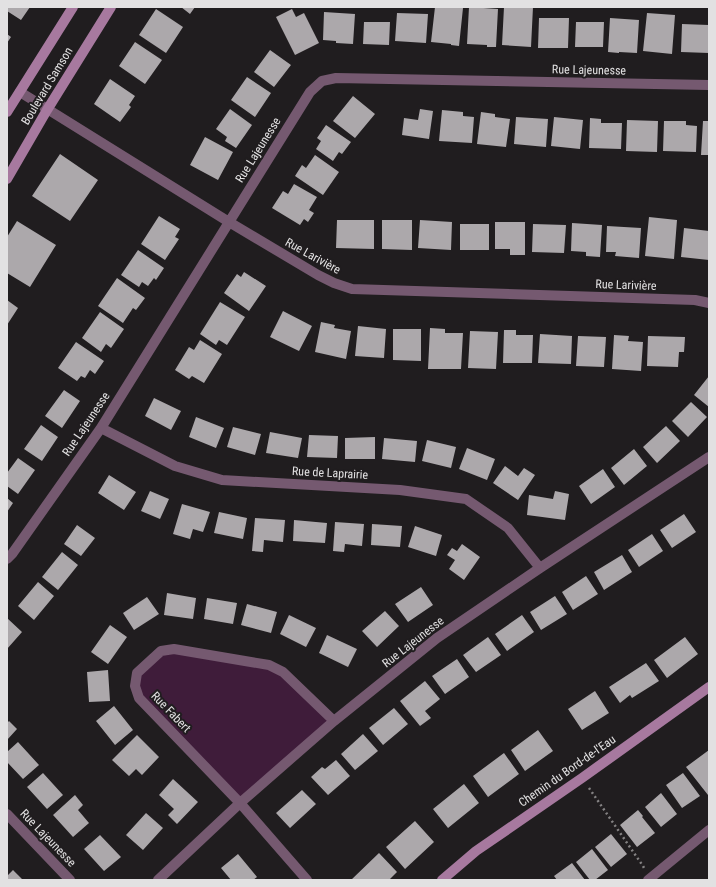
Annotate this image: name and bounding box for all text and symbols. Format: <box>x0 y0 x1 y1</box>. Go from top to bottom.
street label: Boulevard Samson <box>18 45 76 127</box>
street label: Rue Lajeunesse <box>552 62 627 78</box>
street label: Rue Lajeunesse <box>232 115 284 185</box>
street label: Rue Larivière <box>283 235 343 277</box>
street label: Rue Larivière <box>595 277 657 293</box>
street label: Rue Lajeunesse <box>59 389 113 459</box>
street label: Rue de Laprairie <box>292 464 369 482</box>
street label: Rue Lajeunesse <box>379 613 447 670</box>
street label: Rue Fabert <box>148 689 194 735</box>
street label: Chemin du Bord-de-l'Eau <box>516 732 618 810</box>
street label: Rue Lajeunesse <box>17 806 79 870</box>

